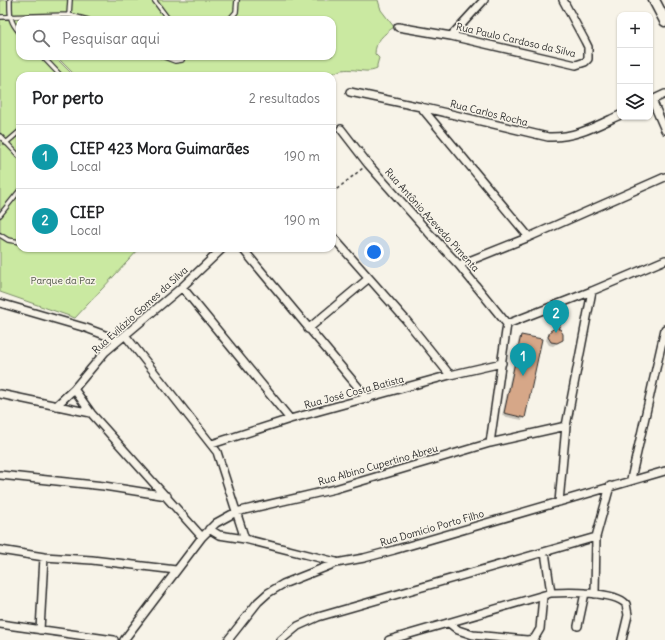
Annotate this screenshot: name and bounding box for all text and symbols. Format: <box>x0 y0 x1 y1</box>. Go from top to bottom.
map controls <box>617 12 653 120</box>
button: + <box>617 12 653 48</box>
search box <box>16 16 336 60</box>
street label: Rua Paulo Cardoso da Silva <box>455 20 577 60</box>
icon: search <box>30 27 52 49</box>
text: Pesquisar aqui <box>62 29 160 48</box>
button: − <box>617 48 653 84</box>
button: layers <box>617 84 653 120</box>
text: Por perto <box>32 87 103 109</box>
text: 2 resultados <box>249 90 320 107</box>
street label: Rua Carlos Rocha <box>449 97 530 129</box>
text: CIEP 423 Mora Guimarães <box>70 139 249 158</box>
text: 1 <box>42 148 48 165</box>
text: 190 m <box>284 148 320 165</box>
text: Local <box>70 158 101 175</box>
street label: Rua Antônio Azevedo Pimenta <box>382 165 482 275</box>
text: CIEP <box>70 203 104 222</box>
text: 2 <box>41 212 49 229</box>
text: 190 m <box>284 212 320 229</box>
text: Local <box>70 222 101 239</box>
your location <box>364 242 384 262</box>
street label: Rua Evilázio Gomes da Silva <box>89 263 191 356</box>
park label: Parque da Paz <box>31 274 96 287</box>
pin: 2 <box>543 300 569 333</box>
pin: 1 <box>510 343 536 376</box>
street label: Rua José Costa Batista <box>303 372 406 412</box>
street label: Rua Albino Cupertino Abreu <box>317 442 440 488</box>
street label: Rua Domício Porto Filho <box>378 507 486 549</box>

